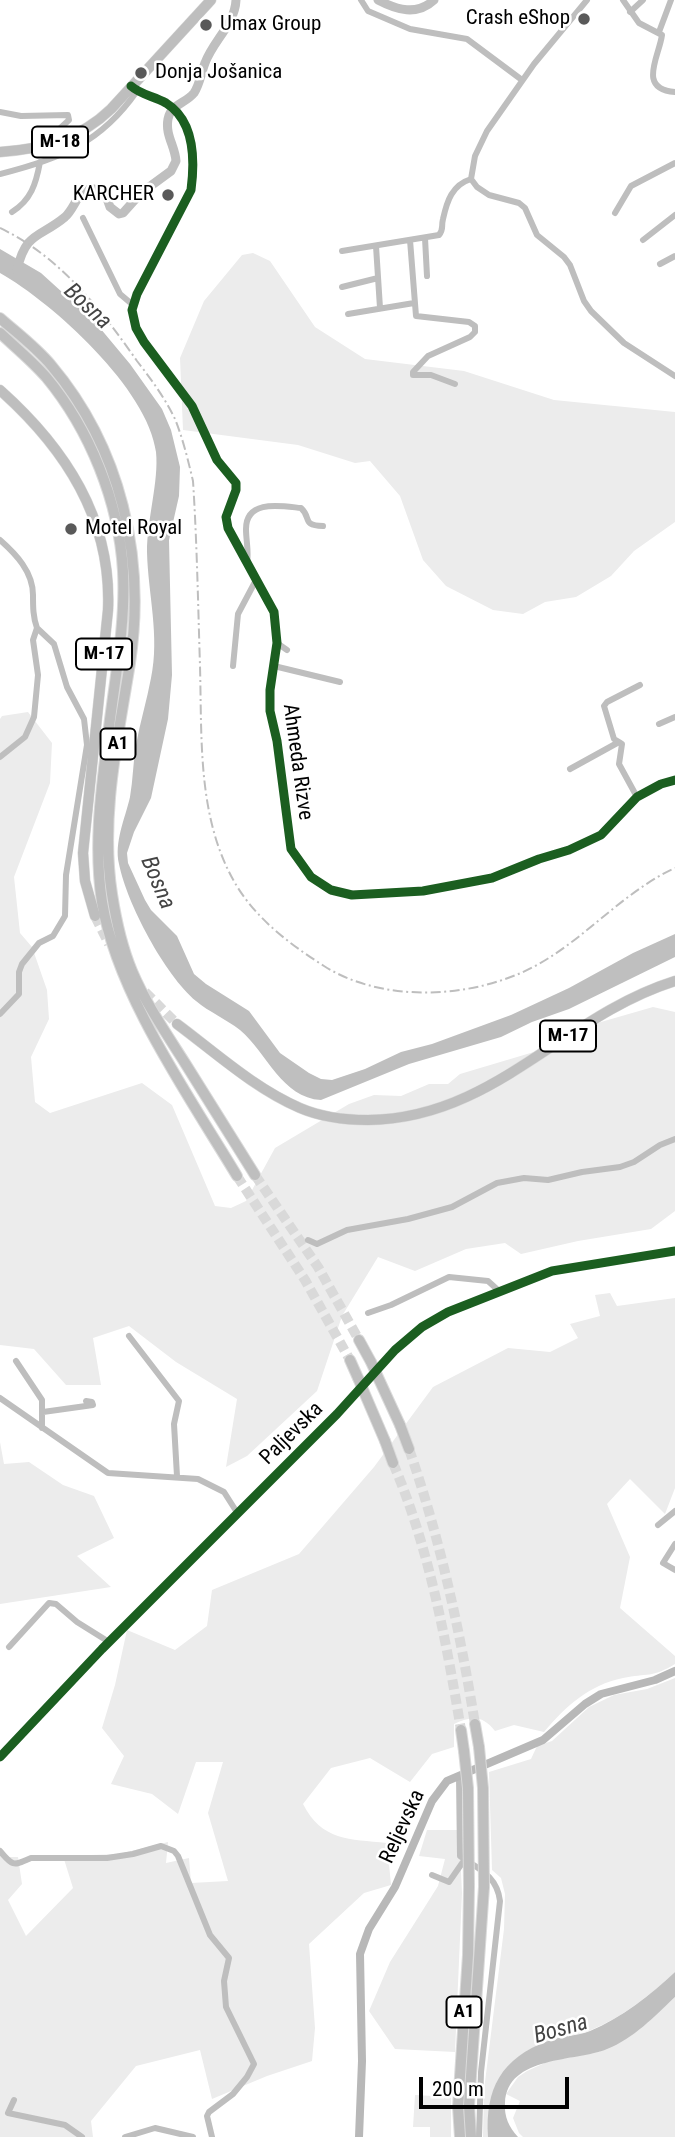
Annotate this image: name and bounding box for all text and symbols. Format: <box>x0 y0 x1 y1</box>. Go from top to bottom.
place label: Crash eShop <box>466 6 570 32</box>
marker: Crash eShop <box>576 11 592 27</box>
place label: Umax Group <box>220 12 321 38</box>
marker: Umax Group <box>198 17 214 33</box>
place label: Donja Jošanica <box>155 60 282 86</box>
marker: Donja Jošanica <box>133 65 149 81</box>
road number: M-18 <box>32 126 88 158</box>
place label: KARCHER <box>73 182 154 208</box>
marker: KARCHER <box>160 187 176 203</box>
water label: Bosna <box>57 278 117 336</box>
place label: Motel Royal <box>85 516 182 542</box>
marker: Motel Royal <box>63 521 79 537</box>
road number: M-17 <box>76 638 132 670</box>
street label: Ahmeda Rizve <box>276 702 318 822</box>
road number: A1 <box>100 729 136 760</box>
water label: Bosna <box>134 852 180 914</box>
road number: M-17 <box>540 1020 596 1052</box>
street label: Paljevska <box>255 1397 329 1471</box>
street label: Reljevska <box>375 1786 431 1868</box>
road number: A1 <box>447 1996 482 2028</box>
water label: Bosna <box>531 2009 591 2051</box>
scale bar <box>423 2064 574 2108</box>
text: 200 m <box>432 2077 484 2101</box>

